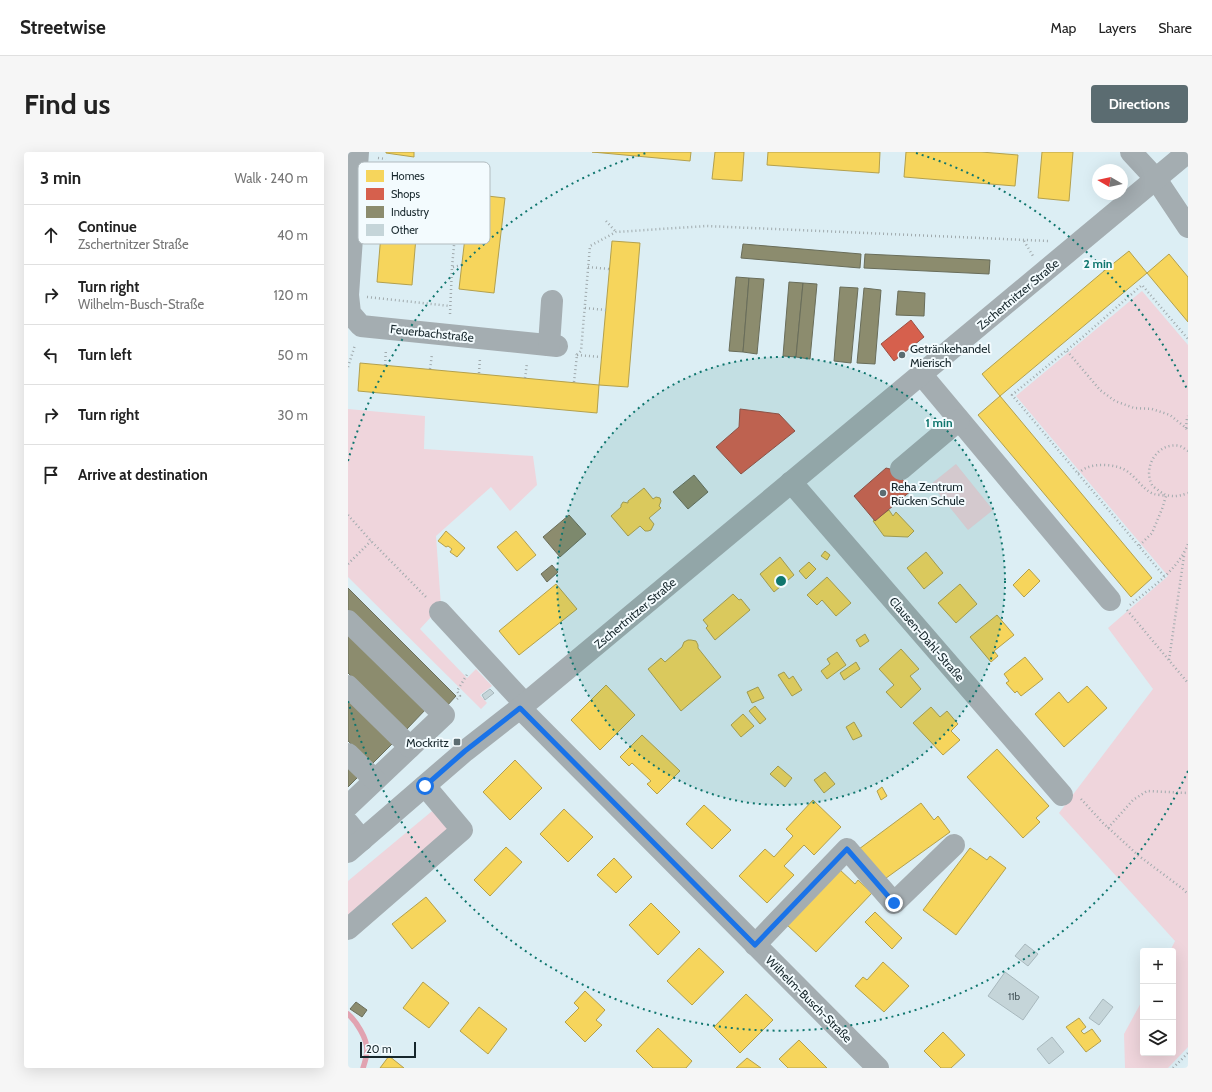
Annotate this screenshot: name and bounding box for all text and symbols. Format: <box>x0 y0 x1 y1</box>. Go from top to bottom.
text: Streetwise <box>20 16 106 39</box>
text: Map <box>1051 19 1076 37</box>
text: Layers <box>1098 19 1136 37</box>
text: Share <box>1158 19 1192 37</box>
button: Directions <box>1091 85 1188 123</box>
text: Find us <box>24 87 110 121</box>
legend <box>358 162 490 244</box>
north arrow <box>1092 164 1128 200</box>
text: 3 min <box>40 168 81 188</box>
text: Homes <box>391 169 425 183</box>
text: Walk · 240 m <box>234 170 308 186</box>
text: Shops <box>391 187 420 201</box>
text: Industry <box>391 205 429 219</box>
text: Continue <box>78 218 137 236</box>
text: Other <box>391 223 419 237</box>
icon: ahead <box>40 224 62 246</box>
text: 40 m <box>277 227 308 243</box>
text: Zschertnitzer Straße <box>78 236 189 252</box>
street label: Zschertnitzer Straße <box>974 255 1062 333</box>
text: 2 min <box>1084 256 1112 271</box>
text: Turn right <box>78 278 139 296</box>
icon: right <box>40 284 62 306</box>
text: 120 m <box>274 287 308 303</box>
text: Wilhelm-Busch-Straße <box>78 296 204 312</box>
street label: Feuerbachstraße <box>389 321 475 345</box>
place label: Getränkehandel Mierisch <box>910 341 990 370</box>
icon: left <box>40 344 62 366</box>
text: Turn left <box>78 346 132 364</box>
text: 50 m <box>278 347 308 363</box>
marker: Getränkehandel Mierisch <box>897 350 907 360</box>
icon: right <box>40 404 62 426</box>
text: Turn right <box>78 406 139 424</box>
text: 30 m <box>278 407 308 423</box>
text: 1 min <box>925 415 953 430</box>
icon: arrive <box>40 464 62 486</box>
text: Arrive at destination <box>78 466 208 484</box>
place label: Reha Zentrum Rücken Schule <box>891 479 965 508</box>
marker: Reha Zentrum Rücken Schule <box>878 488 888 498</box>
street label: Zschertnitzer Straße <box>591 574 679 652</box>
centre of rings <box>774 574 788 588</box>
street label: Clausen-Dahl-Straße <box>886 594 968 684</box>
place label: Mockritz <box>406 735 449 750</box>
marker: Mockritz <box>452 737 462 747</box>
route start <box>416 777 434 795</box>
route end <box>885 894 903 912</box>
map controls <box>1140 948 1176 1056</box>
button: + <box>1140 948 1176 984</box>
street label: Wilhelm-Busch-Straße <box>763 953 855 1045</box>
button: − <box>1140 984 1176 1020</box>
house number: 11b <box>1008 990 1020 1003</box>
button: layers <box>1140 1020 1176 1056</box>
scale bar <box>360 1040 416 1059</box>
text: 20 m <box>366 1042 392 1056</box>

